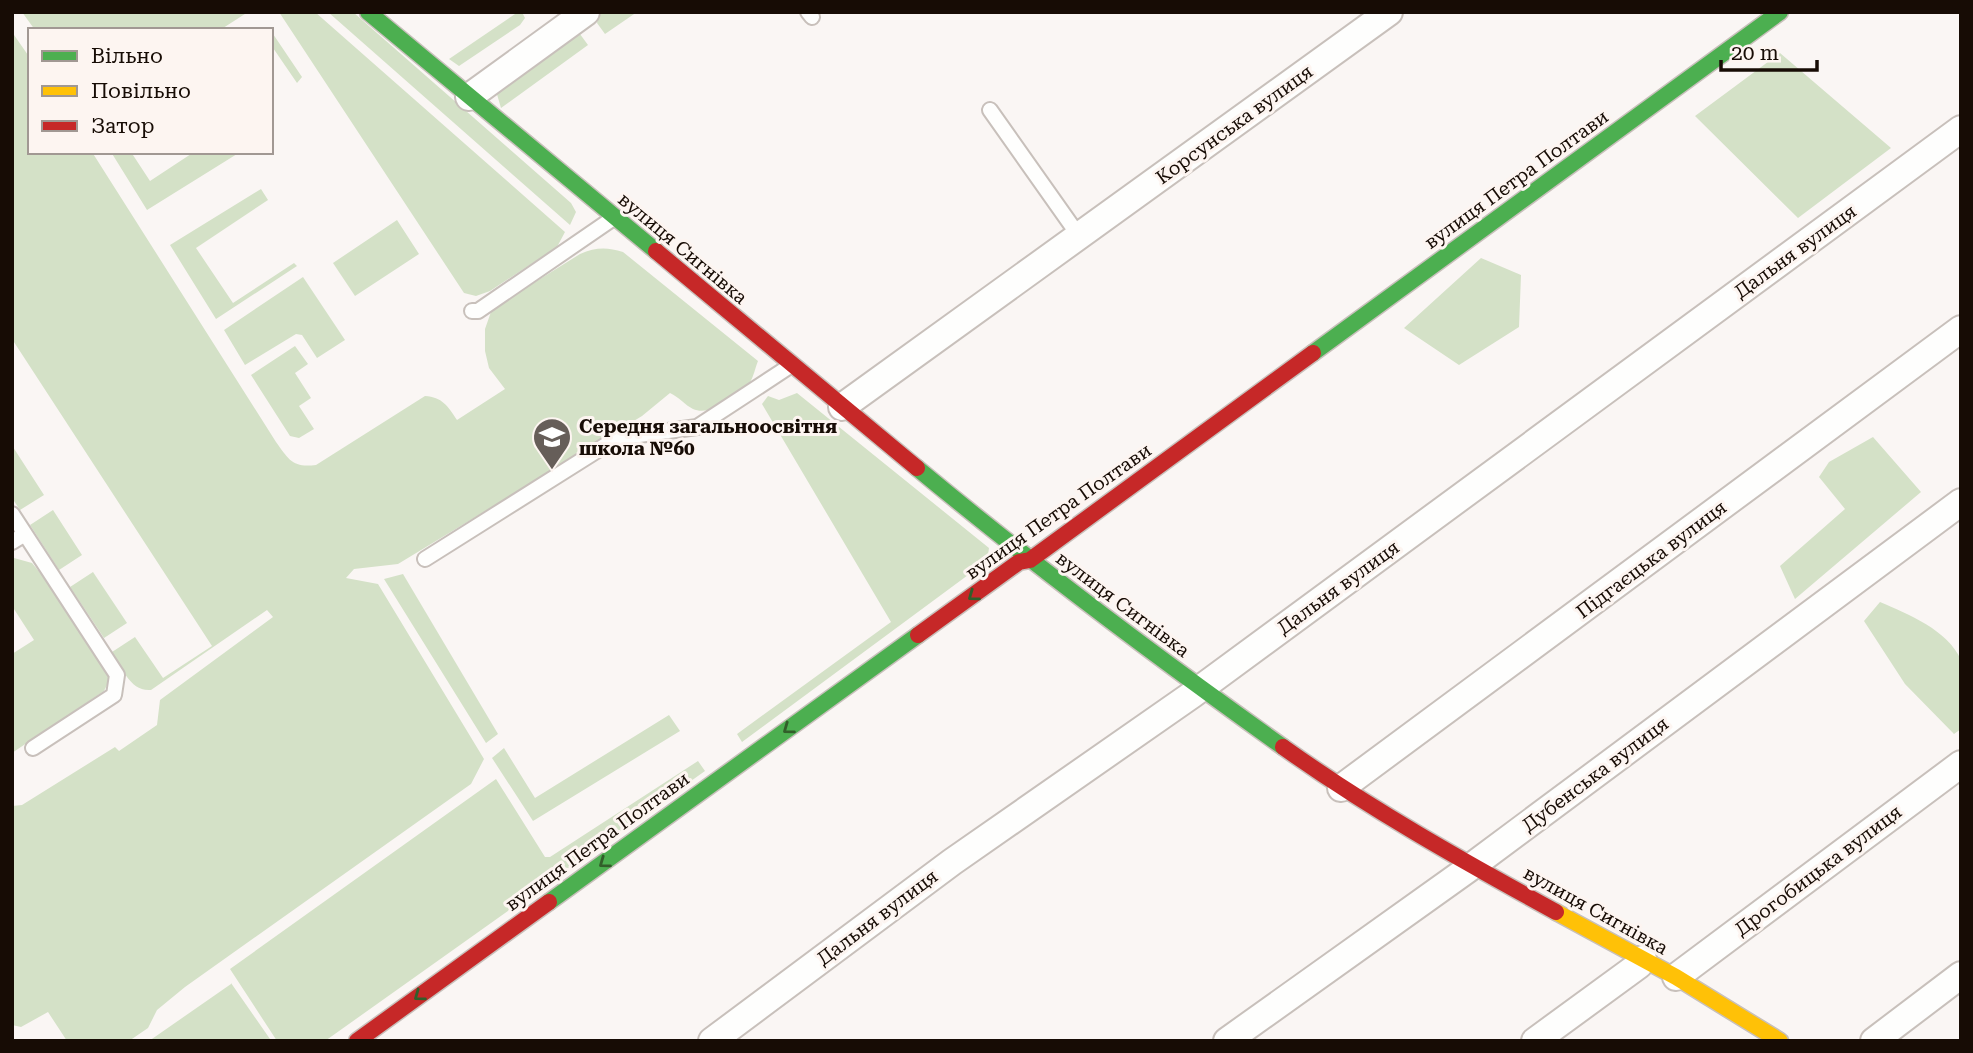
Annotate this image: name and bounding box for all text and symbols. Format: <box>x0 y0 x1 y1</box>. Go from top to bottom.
legend <box>28 28 273 154</box>
scale bar <box>1721 28 1817 72</box>
text: 20 m <box>1731 41 1779 65</box>
text: Вільно <box>91 44 163 68</box>
street label: Корсунська вулиця <box>1151 60 1317 189</box>
text: Повільно <box>91 79 191 103</box>
street label: вулиця Петра Полтави <box>1420 105 1613 254</box>
text: Затор <box>91 114 154 138</box>
street label: вулиця Сигнівка <box>614 188 752 309</box>
street label: Дальня вулиця <box>1730 199 1861 303</box>
place label: Середня загальноосвітня школа №60 <box>579 415 837 460</box>
school or university icon: Середня загальноосвітня школа №60 <box>531 416 573 471</box>
street label: вулиця Петра Полтави <box>961 438 1156 584</box>
street label: Підгаєцька вулиця <box>1572 495 1731 623</box>
street label: Дальня вулиця <box>1273 535 1404 639</box>
street label: вулиця Сигнівка <box>1051 547 1195 663</box>
one-way arrow <box>968 588 980 600</box>
street label: Дубенська вулиця <box>1518 712 1673 837</box>
one-way arrow <box>783 721 796 734</box>
street label: вулиця Петра Полтави <box>501 767 694 916</box>
street label: Дрогобицька вулиця <box>1730 800 1906 941</box>
one-way arrow <box>599 854 612 867</box>
street label: вулиця Сигнівка <box>1520 861 1672 960</box>
street label: Дальня вулиця <box>812 864 942 970</box>
one-way arrow <box>414 988 427 1000</box>

